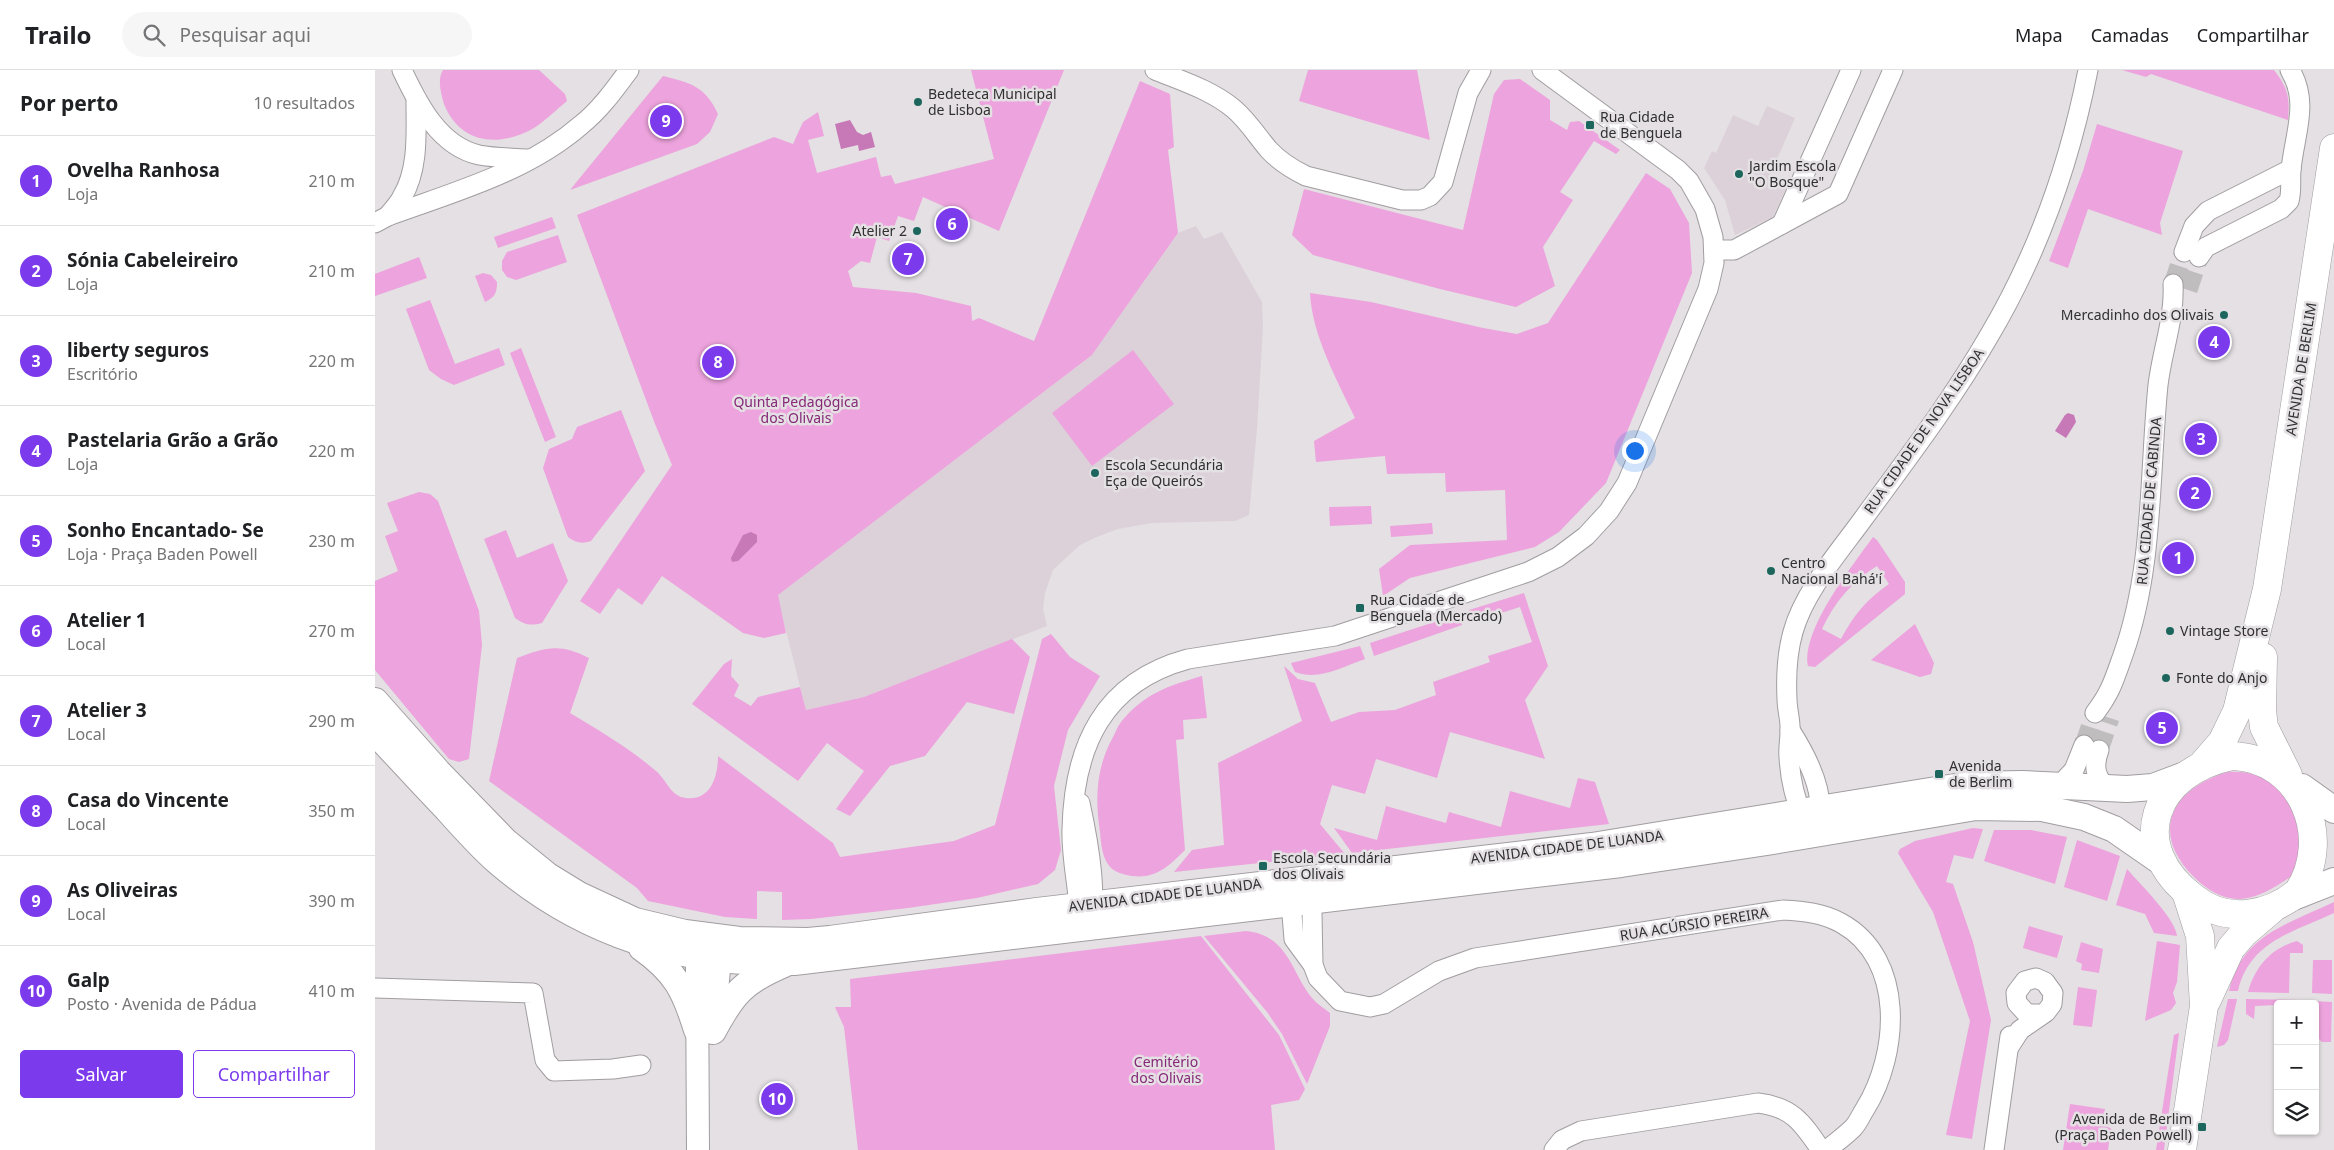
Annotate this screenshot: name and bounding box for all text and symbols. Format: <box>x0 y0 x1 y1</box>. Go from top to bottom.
search box <box>122 12 472 57</box>
text: Trailo <box>25 18 92 51</box>
icon: search <box>140 21 168 49</box>
text: Pesquisar aqui <box>180 22 311 48</box>
text: Mapa <box>2015 23 2063 47</box>
text: Camadas <box>2091 23 2169 47</box>
text: Compartilhar <box>2197 23 2309 47</box>
place label: Bedeteca Municipal de Lisboa <box>928 84 1057 119</box>
text: Por perto <box>20 89 118 117</box>
text: 10 resultados <box>254 92 355 114</box>
marker: Bedeteca Municipal de Lisboa <box>912 96 924 108</box>
pin: 9 <box>650 102 682 140</box>
place label: Rua Cidade de Benguela <box>1600 107 1682 142</box>
marker: Rua Cidade de Benguela <box>1584 119 1596 131</box>
place label: Jardim Escola "O Bosque" <box>1747 156 1836 191</box>
text: Ovelha Ranhosa <box>67 157 220 183</box>
marker: Jardim Escola "O Bosque" <box>1733 168 1745 180</box>
text: 1 <box>31 170 41 192</box>
text: 210 m <box>308 170 355 192</box>
text: Loja <box>67 183 98 205</box>
pin: 6 <box>936 205 968 243</box>
place label: Atelier 2 <box>853 221 907 240</box>
marker: Atelier 2 <box>911 225 923 237</box>
pin: 7 <box>892 240 924 278</box>
text: Sónia Cabeleireiro <box>67 247 238 273</box>
text: 2 <box>31 260 41 282</box>
text: 210 m <box>308 260 355 282</box>
text: Loja <box>67 273 98 295</box>
street label: AVENIDA DE BERLIM <box>2281 301 2320 437</box>
place label: Mercadinho dos Olivais <box>2061 305 2214 324</box>
marker: Mercadinho dos Olivais <box>2218 309 2230 321</box>
pin: 4 <box>2198 323 2230 361</box>
text: liberty seguros <box>67 337 209 363</box>
pin: 8 <box>702 343 734 381</box>
street label: RUA CIDADE DE NOVA LISBOA <box>1859 344 1988 517</box>
text: 3 <box>31 350 41 372</box>
text: 220 m <box>308 350 355 372</box>
text: Escritório <box>67 363 138 385</box>
park label: Quinta Pedagógica dos Olivais <box>733 392 859 427</box>
street label: RUA CIDADE DE CABINDA <box>2132 416 2165 586</box>
pin: 3 <box>2185 420 2217 458</box>
text: Pastelaria Grão a Grão <box>67 427 278 453</box>
your location <box>1622 438 1648 464</box>
text: 4 <box>31 440 41 462</box>
text: 220 m <box>308 440 355 462</box>
text: Loja <box>67 453 98 475</box>
place label: Escola Secundária Eça de Queirós <box>1105 455 1223 490</box>
marker: Escola Secundária Eça de Queirós <box>1089 467 1101 479</box>
pin: 2 <box>2179 474 2211 512</box>
text: Sonho Encantado- Se <box>67 517 264 543</box>
text: 5 <box>31 530 41 552</box>
text: 230 m <box>308 530 355 552</box>
pin: 1 <box>2162 539 2194 577</box>
text: Loja · Praça Baden Powell <box>67 543 258 565</box>
place label: Centro Nacional Bahá'í <box>1781 553 1883 588</box>
marker: Centro Nacional Bahá'í <box>1765 565 1777 577</box>
place label: Rua Cidade de Benguela (Mercado) <box>1370 590 1502 625</box>
marker: Rua Cidade de Benguela (Mercado) <box>1354 602 1366 614</box>
text: Atelier 1 <box>67 607 147 633</box>
text: 6 <box>31 620 41 642</box>
text: 270 m <box>308 620 355 642</box>
place label: Vintage Store <box>2180 621 2268 640</box>
marker: Vintage Store <box>2164 625 2176 637</box>
text: Local <box>67 633 106 655</box>
place label: Fonte do Anjo <box>2176 668 2267 687</box>
marker: Fonte do Anjo <box>2160 672 2172 684</box>
text: Atelier 3 <box>67 697 147 723</box>
pin: 5 <box>2146 709 2178 747</box>
text: 7 <box>31 710 41 732</box>
text: 290 m <box>308 710 355 732</box>
text: Local <box>67 723 106 745</box>
place label: Avenida de Berlim <box>1949 756 2012 791</box>
marker: Avenida de Berlim <box>1933 768 1945 780</box>
text: Casa do Vincente <box>67 787 229 813</box>
text: 8 <box>31 800 41 822</box>
text: 350 m <box>308 800 355 822</box>
text: Local <box>67 813 106 835</box>
street label: AVENIDA CIDADE DE LUANDA <box>1469 825 1664 868</box>
place label: Escola Secundária dos Olivais <box>1273 848 1391 883</box>
marker: Escola Secundária dos Olivais <box>1257 860 1269 872</box>
street label: AVENIDA CIDADE DE LUANDA <box>1067 873 1262 916</box>
text: As Oliveiras <box>67 877 178 903</box>
text: 9 <box>31 890 41 912</box>
text: 390 m <box>308 890 355 912</box>
street label: RUA ACÚRSIO PEREIRA <box>1618 902 1770 945</box>
text: Local <box>67 903 106 925</box>
text: Galp <box>67 967 110 993</box>
text: 10 <box>27 980 45 1002</box>
text: 410 m <box>308 980 355 1002</box>
text: Posto · Avenida de Pádua <box>67 993 257 1015</box>
map controls <box>2274 1000 2319 1135</box>
button: + <box>2274 1000 2319 1045</box>
button: − <box>2274 1045 2319 1090</box>
button: Salvar <box>20 1050 183 1098</box>
button: Compartilhar <box>193 1050 355 1098</box>
park label: Cemitério dos Olivais <box>1131 1052 1202 1087</box>
pin: 10 <box>761 1080 793 1118</box>
button: layers <box>2274 1090 2319 1135</box>
place label: Avenida de Berlim (Praça Baden Powell) <box>2055 1109 2192 1144</box>
marker: Avenida de Berlim (Praça Baden Powell) <box>2196 1121 2208 1133</box>

